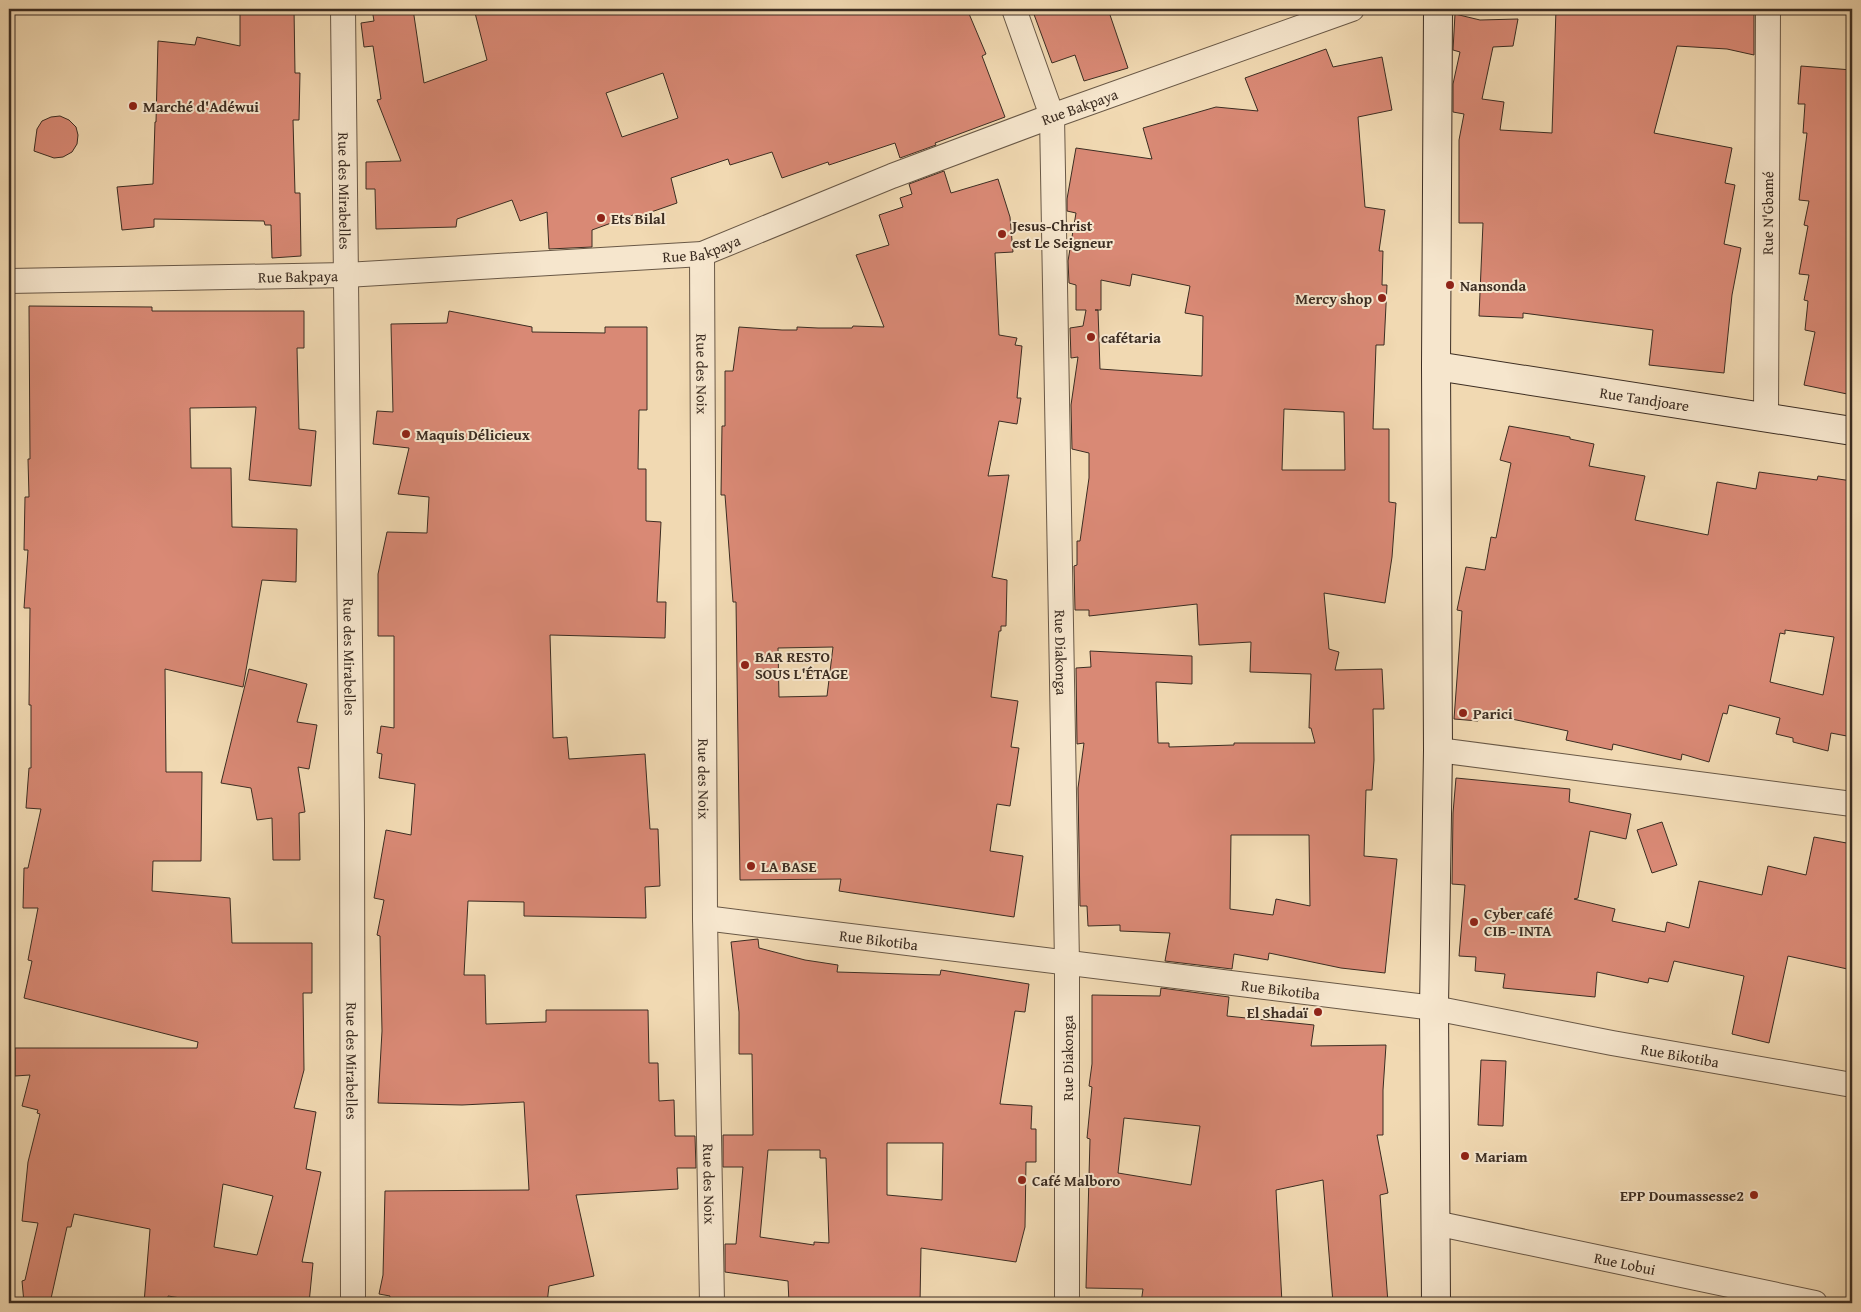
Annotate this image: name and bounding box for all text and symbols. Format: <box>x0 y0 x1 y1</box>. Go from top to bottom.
street label: Rue Bakpaya <box>1038 83 1121 130</box>
place label: Marché d'Adéwui <box>143 96 259 117</box>
marker: Marché d'Adéwui <box>127 100 139 112</box>
street label: Rue des Mirabelles <box>334 132 356 250</box>
street label: Rue N'Gbamé <box>1756 171 1778 255</box>
place label: Ets Bilal <box>611 208 666 229</box>
marker: Ets Bilal <box>595 212 607 224</box>
place label: Jesus-Christ est Le Seigneur <box>1009 215 1113 253</box>
marker: Jesus-Christ est Le Seigneur <box>996 228 1008 240</box>
street label: Rue Bakpaya <box>662 229 743 267</box>
street label: Rue Bakpaya <box>258 265 338 287</box>
place label: Nansonda <box>1460 275 1526 296</box>
marker: Nansonda <box>1444 279 1456 291</box>
place label: Mercy shop <box>1295 288 1372 309</box>
marker: Mercy shop <box>1376 292 1388 304</box>
place label: cafétaria <box>1101 327 1161 348</box>
marker: cafétaria <box>1085 331 1097 343</box>
street label: Rue des Noix <box>692 334 713 415</box>
street label: Rue Tandjoare <box>1598 381 1691 416</box>
place label: Maquis Délicieux <box>416 424 530 445</box>
marker: Maquis Délicieux <box>400 428 412 440</box>
street label: Rue des Mirabelles <box>339 598 361 716</box>
street label: Rue Diakonga <box>1050 609 1073 695</box>
place label: BAR RESTO SOUS L'ÉTAGE <box>755 646 848 684</box>
marker: BAR RESTO SOUS L'ÉTAGE <box>739 659 751 671</box>
place label: Parici <box>1473 703 1513 724</box>
marker: Parici <box>1457 707 1469 719</box>
street label: Rue des Noix <box>694 739 715 820</box>
place label: LA BASE <box>761 856 816 877</box>
marker: LA BASE <box>745 860 757 872</box>
place label: Cyber café CIB - INTA <box>1484 903 1553 941</box>
marker: Cyber café CIB - INTA <box>1468 916 1480 928</box>
street label: Rue Bikotiba <box>838 924 919 955</box>
street label: Rue Bikotiba <box>1240 974 1321 1004</box>
street label: Rue des Mirabelles <box>342 1002 363 1120</box>
place label: El Shadaï <box>1247 1002 1309 1023</box>
marker: El Shadaï <box>1312 1006 1324 1018</box>
street label: Rue Diakonga <box>1057 1015 1078 1101</box>
street label: Rue Bikotiba <box>1639 1038 1721 1072</box>
street label: Rue des Noix <box>699 1143 721 1225</box>
place label: Mariam <box>1475 1146 1528 1167</box>
marker: Mariam <box>1459 1150 1471 1162</box>
place label: Café Malboro <box>1032 1170 1120 1191</box>
marker: Café Malboro <box>1016 1174 1028 1186</box>
place label: EPP Doumassesse2 <box>1620 1185 1744 1206</box>
marker: EPP Doumassesse2 <box>1748 1189 1760 1201</box>
street label: Rue Lobui <box>1592 1246 1657 1280</box>

